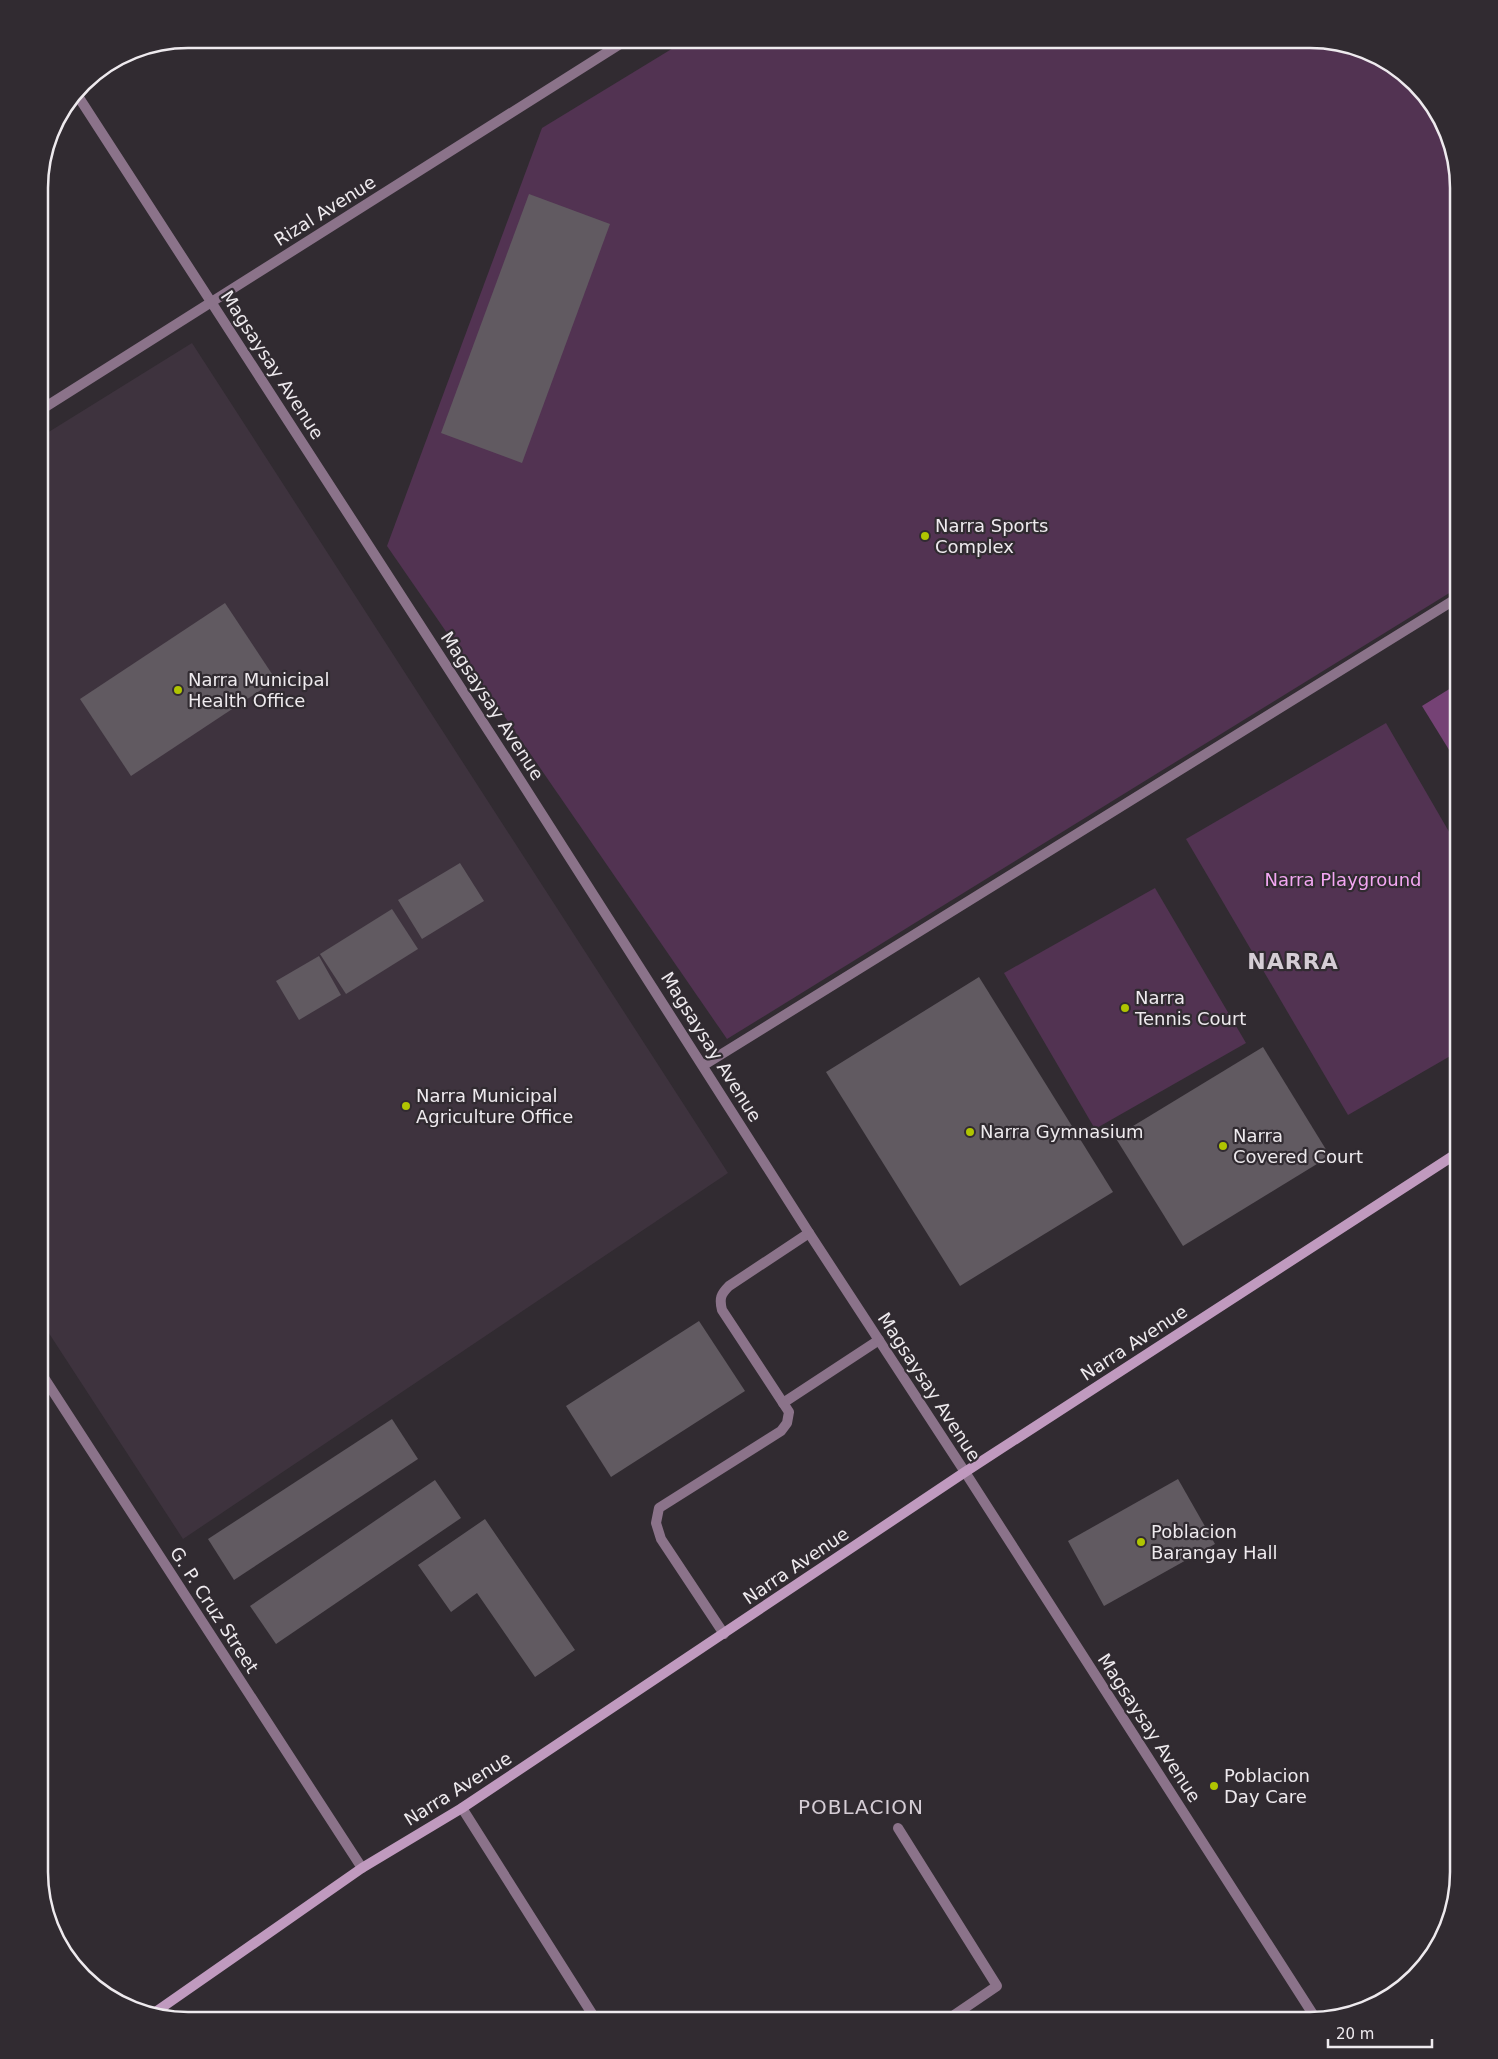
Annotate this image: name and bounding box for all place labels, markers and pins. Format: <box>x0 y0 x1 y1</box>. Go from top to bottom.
place label: Narra Sports Complex <box>935 515 1048 557</box>
marker: Narra Sports Complex <box>919 530 931 542</box>
place label: Narra Municipal Health Office <box>188 669 329 711</box>
marker: Narra Municipal Health Office <box>172 684 184 696</box>
place label: Narra Tennis Court <box>1134 987 1246 1029</box>
marker: Narra Tennis Court <box>1119 1002 1131 1014</box>
place label: Narra Municipal Agriculture Office <box>416 1085 573 1127</box>
marker: Narra Municipal Agriculture Office <box>400 1100 412 1112</box>
place label: Narra Gymnasium <box>980 1121 1144 1142</box>
place label: Narra Covered Court <box>1233 1125 1363 1167</box>
marker: Narra Gymnasium <box>964 1126 976 1138</box>
marker: Narra Covered Court <box>1217 1140 1229 1152</box>
place label: Poblacion Barangay Hall <box>1151 1521 1278 1563</box>
marker: Poblacion Barangay Hall <box>1135 1536 1147 1548</box>
place label: Poblacion Day Care <box>1224 1765 1310 1807</box>
marker: Poblacion Day Care <box>1208 1780 1220 1792</box>

